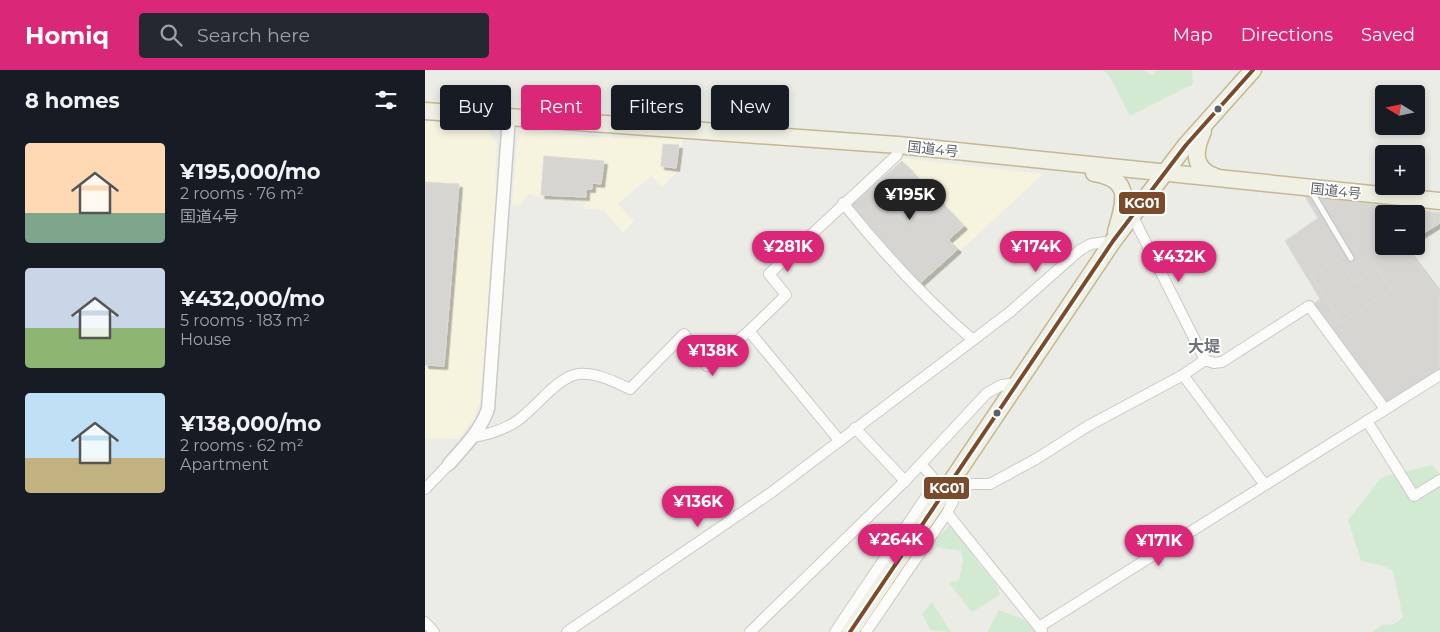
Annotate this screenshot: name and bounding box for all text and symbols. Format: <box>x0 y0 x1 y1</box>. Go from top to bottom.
search box <box>139 13 489 58</box>
text: Homiq <box>25 21 109 50</box>
icon: search <box>157 21 185 49</box>
text: Search here <box>197 24 310 47</box>
text: Map <box>1173 24 1213 46</box>
text: Directions <box>1241 24 1333 46</box>
text: Saved <box>1361 24 1415 46</box>
chip: Buy <box>440 85 511 130</box>
chip: Rent <box>521 85 601 130</box>
chip: Filters <box>611 85 701 130</box>
chip: New <box>711 85 789 130</box>
north arrow <box>1375 85 1425 135</box>
map controls <box>1375 85 1425 255</box>
icon: filters <box>372 86 400 114</box>
text: 8 homes <box>25 88 120 113</box>
unlabelled marker <box>1213 104 1223 114</box>
street label: 国道4号 <box>907 137 959 161</box>
button: + <box>1375 145 1425 195</box>
text: ¥195,000/mo <box>180 159 321 184</box>
icon: home <box>65 163 125 223</box>
pin: ¥195K <box>875 178 945 221</box>
street label: 国道4号 <box>1310 179 1362 203</box>
text: 2 rooms · 76 m² <box>180 184 304 203</box>
text: ¥195K <box>885 185 935 204</box>
line badge: KG01 <box>1118 191 1166 215</box>
text: KG01 <box>1124 194 1160 212</box>
button: − <box>1375 205 1425 255</box>
text: 国道4号 <box>180 207 239 226</box>
pin: ¥281K <box>753 230 823 273</box>
pin: ¥174K <box>1001 230 1071 273</box>
text: ¥281K <box>763 237 813 256</box>
text: ¥174K <box>1011 237 1061 256</box>
pin: ¥432K <box>1144 240 1214 283</box>
text: ¥432K <box>1152 247 1206 266</box>
text: ¥432,000/mo <box>180 286 325 311</box>
icon: home <box>65 288 125 348</box>
text: 5 rooms · 183 m² <box>180 311 310 330</box>
text: House <box>180 330 231 349</box>
pin: ¥138K <box>678 334 748 377</box>
district label: 大堤 <box>1188 337 1220 356</box>
text: ¥138K <box>688 341 738 360</box>
unlabelled marker <box>992 408 1002 418</box>
text: ¥138,000/mo <box>180 411 321 436</box>
icon: home <box>65 413 125 473</box>
text: 2 rooms · 62 m² <box>180 436 304 455</box>
text: Apartment <box>180 455 269 474</box>
line badge: KG01 <box>923 476 970 500</box>
text: KG01 <box>929 479 965 497</box>
pin: ¥136K <box>663 486 733 528</box>
text: ¥136K <box>673 492 723 511</box>
pin: ¥264K <box>861 524 931 566</box>
pin: ¥171K <box>1124 524 1194 567</box>
text: ¥264K <box>869 530 923 549</box>
text: ¥171K <box>1136 531 1182 550</box>

